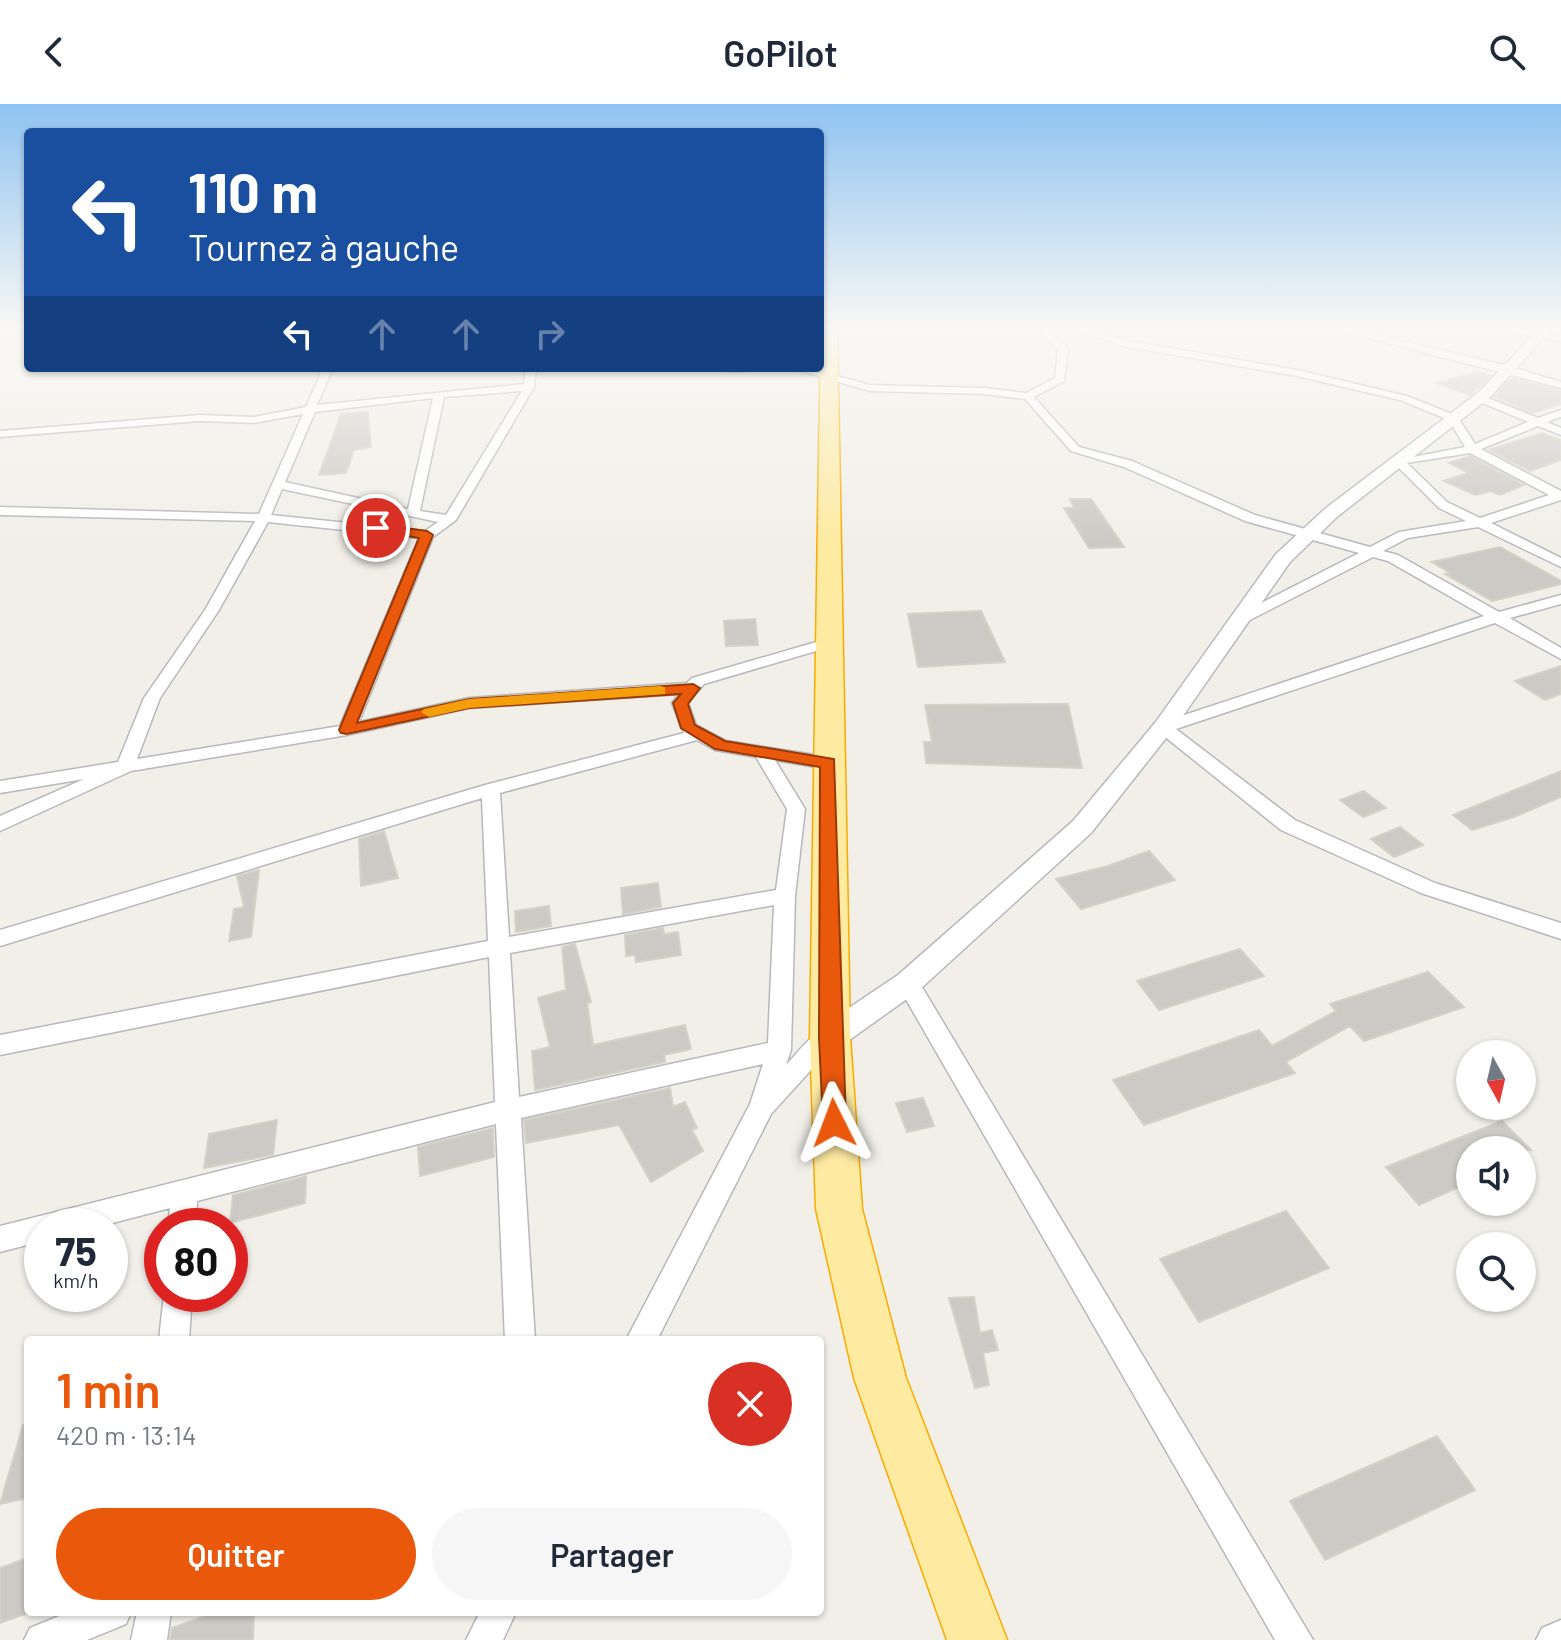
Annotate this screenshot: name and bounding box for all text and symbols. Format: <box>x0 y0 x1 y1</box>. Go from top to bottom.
icon: back <box>32 30 76 74</box>
icon: search <box>1485 30 1529 74</box>
text: GoPilot <box>723 31 838 74</box>
text: 110 m <box>188 157 318 224</box>
icon: left <box>56 160 160 264</box>
text: Tournez à gauche <box>188 225 459 268</box>
icon: left <box>276 312 320 356</box>
icon: ahead <box>360 312 404 356</box>
icon: ahead <box>444 312 488 356</box>
icon: right <box>528 312 572 356</box>
pin <box>342 494 410 562</box>
icon: arrive <box>354 506 398 550</box>
north arrow <box>1456 1040 1536 1120</box>
map controls <box>1456 1040 1536 1312</box>
position arrow <box>792 1081 876 1165</box>
button: sound <box>1456 1136 1536 1216</box>
speed limit sign: 80 <box>144 1208 248 1312</box>
text: 75 <box>55 1226 97 1274</box>
button: search <box>1456 1232 1536 1312</box>
text: km/h <box>53 1268 99 1292</box>
text: 1 min <box>56 1360 161 1418</box>
button: close <box>708 1362 792 1446</box>
text: 420 m · 13:14 <box>56 1419 196 1450</box>
button: Quitter <box>56 1508 416 1600</box>
button: Partager <box>432 1508 792 1600</box>

